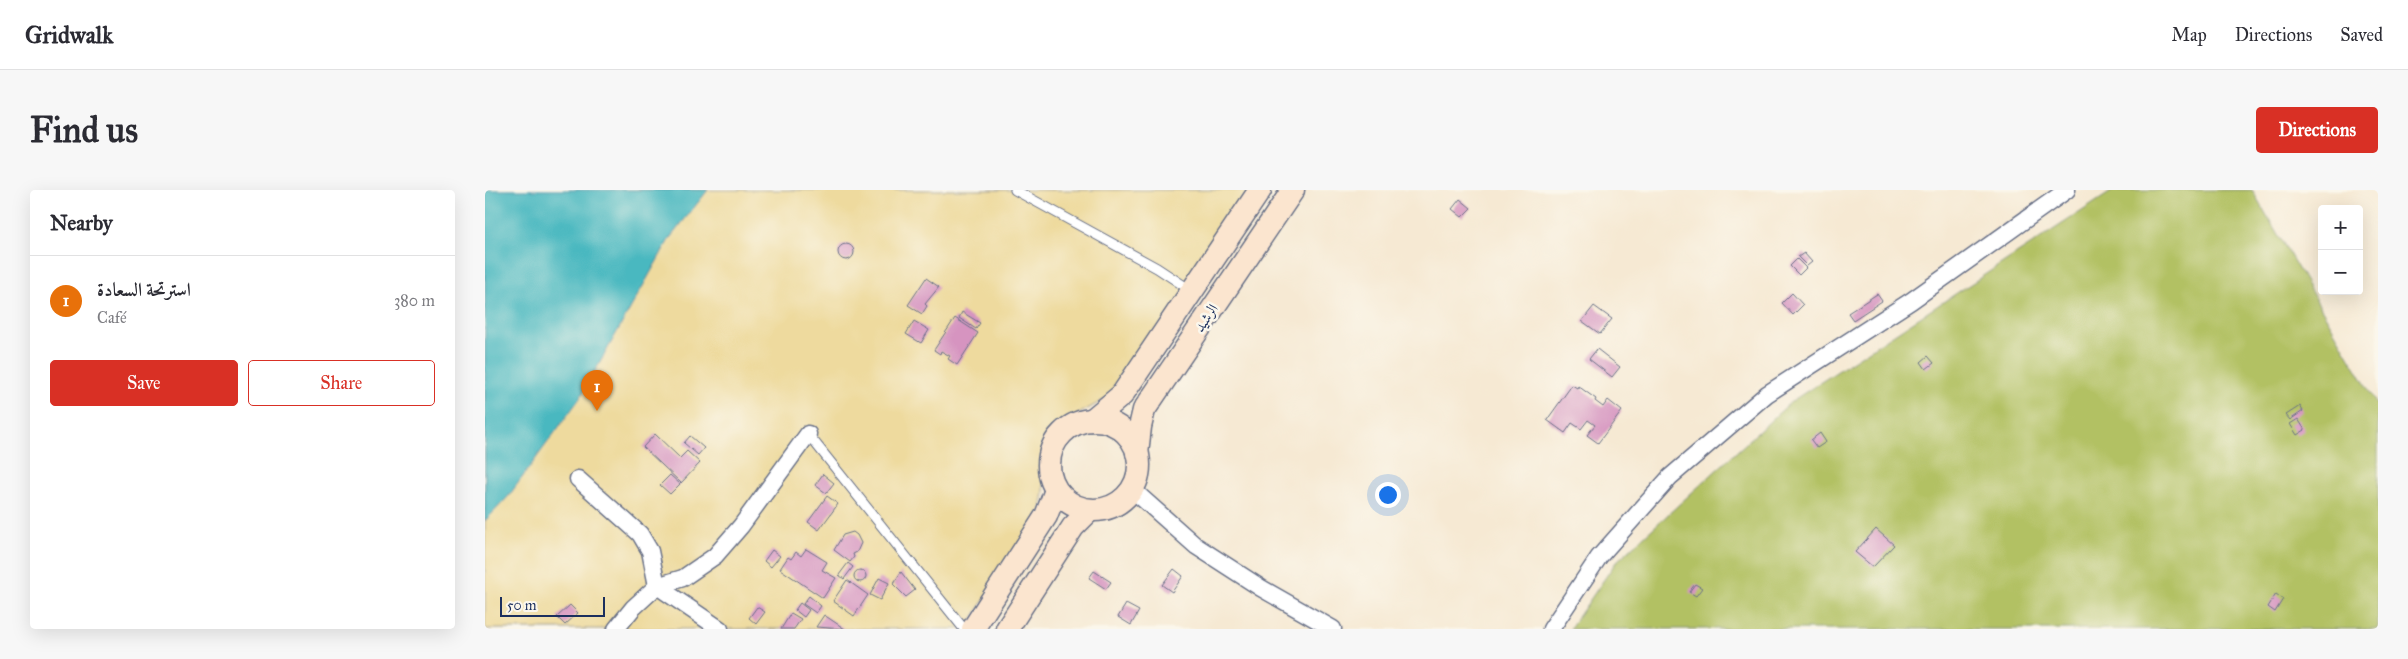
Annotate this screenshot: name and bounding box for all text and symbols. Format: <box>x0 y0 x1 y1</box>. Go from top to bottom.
text: Gridwalk <box>25 20 113 50</box>
text: Map <box>2171 24 2207 46</box>
text: Directions <box>2235 24 2312 46</box>
text: Saved <box>2340 24 2383 46</box>
button: Directions <box>2256 107 2378 153</box>
text: Find us <box>30 109 138 152</box>
map controls <box>2318 205 2363 295</box>
button: + <box>2318 205 2363 250</box>
text: Nearby <box>50 210 113 236</box>
button: − <box>2318 250 2363 295</box>
text: استرتحة السعادة <box>97 278 191 301</box>
text: 1 <box>63 291 69 310</box>
text: 380 m <box>394 291 435 310</box>
street label: الرشيد <box>1190 300 1222 336</box>
text: Café <box>97 308 127 327</box>
button: Save <box>50 360 238 406</box>
button: Share <box>248 360 435 406</box>
pin: 1 <box>581 370 613 411</box>
your location <box>1375 482 1401 508</box>
scale bar <box>500 594 605 617</box>
text: 50 m <box>507 597 536 614</box>

